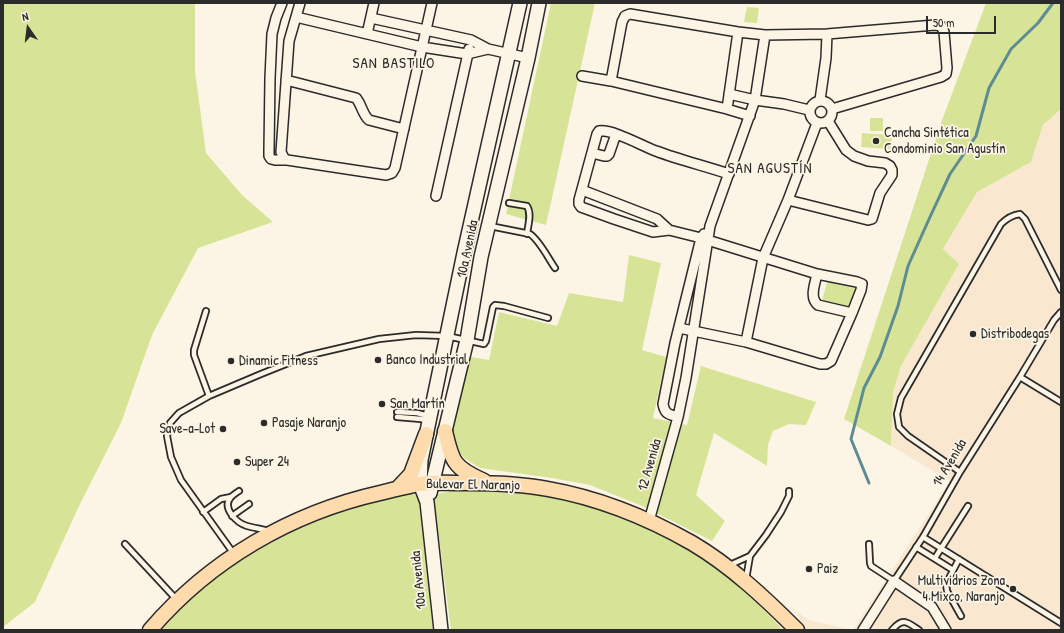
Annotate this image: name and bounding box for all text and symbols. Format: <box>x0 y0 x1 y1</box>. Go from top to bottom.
north arrow <box>8 8 48 48</box>
scale bar <box>928 8 998 34</box>
text: N <box>21 9 30 24</box>
text: 50 m <box>933 14 954 31</box>
district label: SAN BASTILO <box>353 55 435 73</box>
place label: Cancha Sintética Condominio San Agustín <box>884 125 1006 158</box>
marker: Cancha Sintética Condominio San Agustín <box>871 136 881 146</box>
district label: SAN AGUSTÍN <box>728 160 812 178</box>
street label: 10a Avenida <box>454 219 482 279</box>
place label: Distribodegas <box>981 326 1049 342</box>
marker: Distribodegas <box>968 329 978 339</box>
place label: Banco Industrial <box>386 352 468 368</box>
place label: Dinamic Fitness <box>239 353 318 369</box>
marker: Banco Industrial <box>373 355 383 365</box>
marker: Dinamic Fitness <box>226 356 236 366</box>
place label: San Martín <box>390 396 445 412</box>
marker: San Martín <box>377 399 387 409</box>
place label: Pasaje Naranjo <box>272 415 346 431</box>
marker: Pasaje Naranjo <box>259 418 269 428</box>
place label: Save-a-Lot <box>159 421 215 437</box>
marker: Save-a-Lot <box>218 424 228 434</box>
street label: 14 Avenida <box>929 436 971 490</box>
street label: 12 Avenida <box>635 437 665 493</box>
place label: Super 24 <box>245 454 289 470</box>
marker: Super 24 <box>232 457 242 467</box>
street label: Bulevar El Naranjo <box>426 476 520 494</box>
street label: 10a Avenida <box>408 550 430 610</box>
place label: Paiz <box>817 561 838 577</box>
marker: Paiz <box>804 564 814 574</box>
place label: Multividrios Zona 4 Mixco, Naranjo <box>918 573 1005 606</box>
marker: Multividrios Zona 4 Mixco, Naranjo <box>1008 584 1018 594</box>

